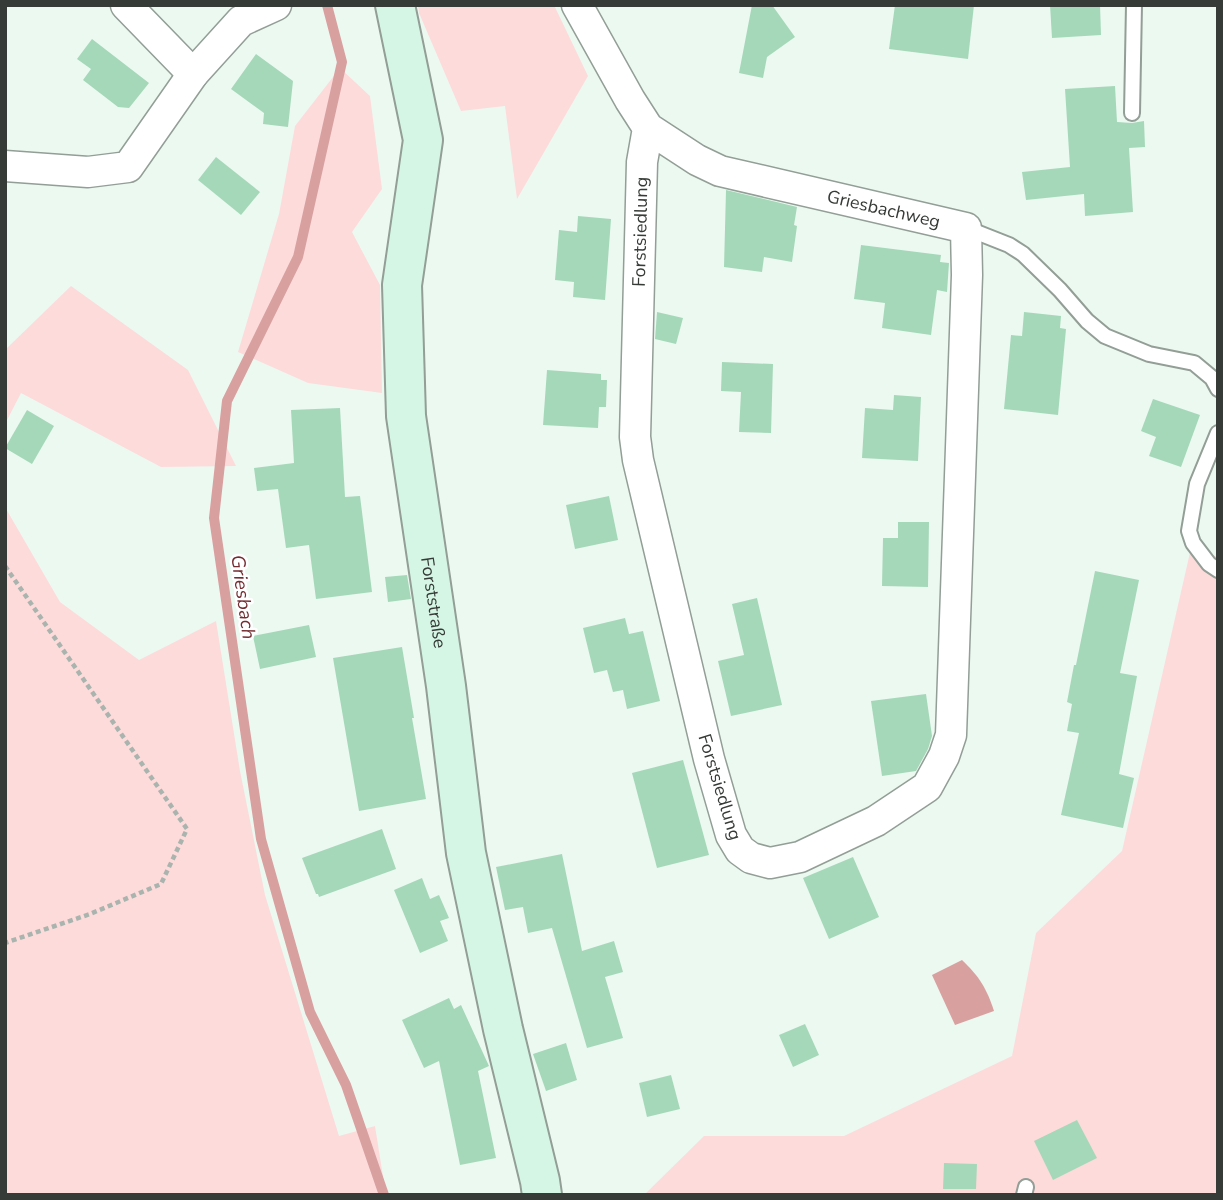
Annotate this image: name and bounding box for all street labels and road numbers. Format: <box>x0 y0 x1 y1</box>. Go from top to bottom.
street label: Forstsiedlung <box>627 177 654 287</box>
street label: Griesbachweg <box>825 184 943 234</box>
street label: Forststraße <box>415 555 452 650</box>
street label: Forstsiedlung <box>692 731 748 843</box>

